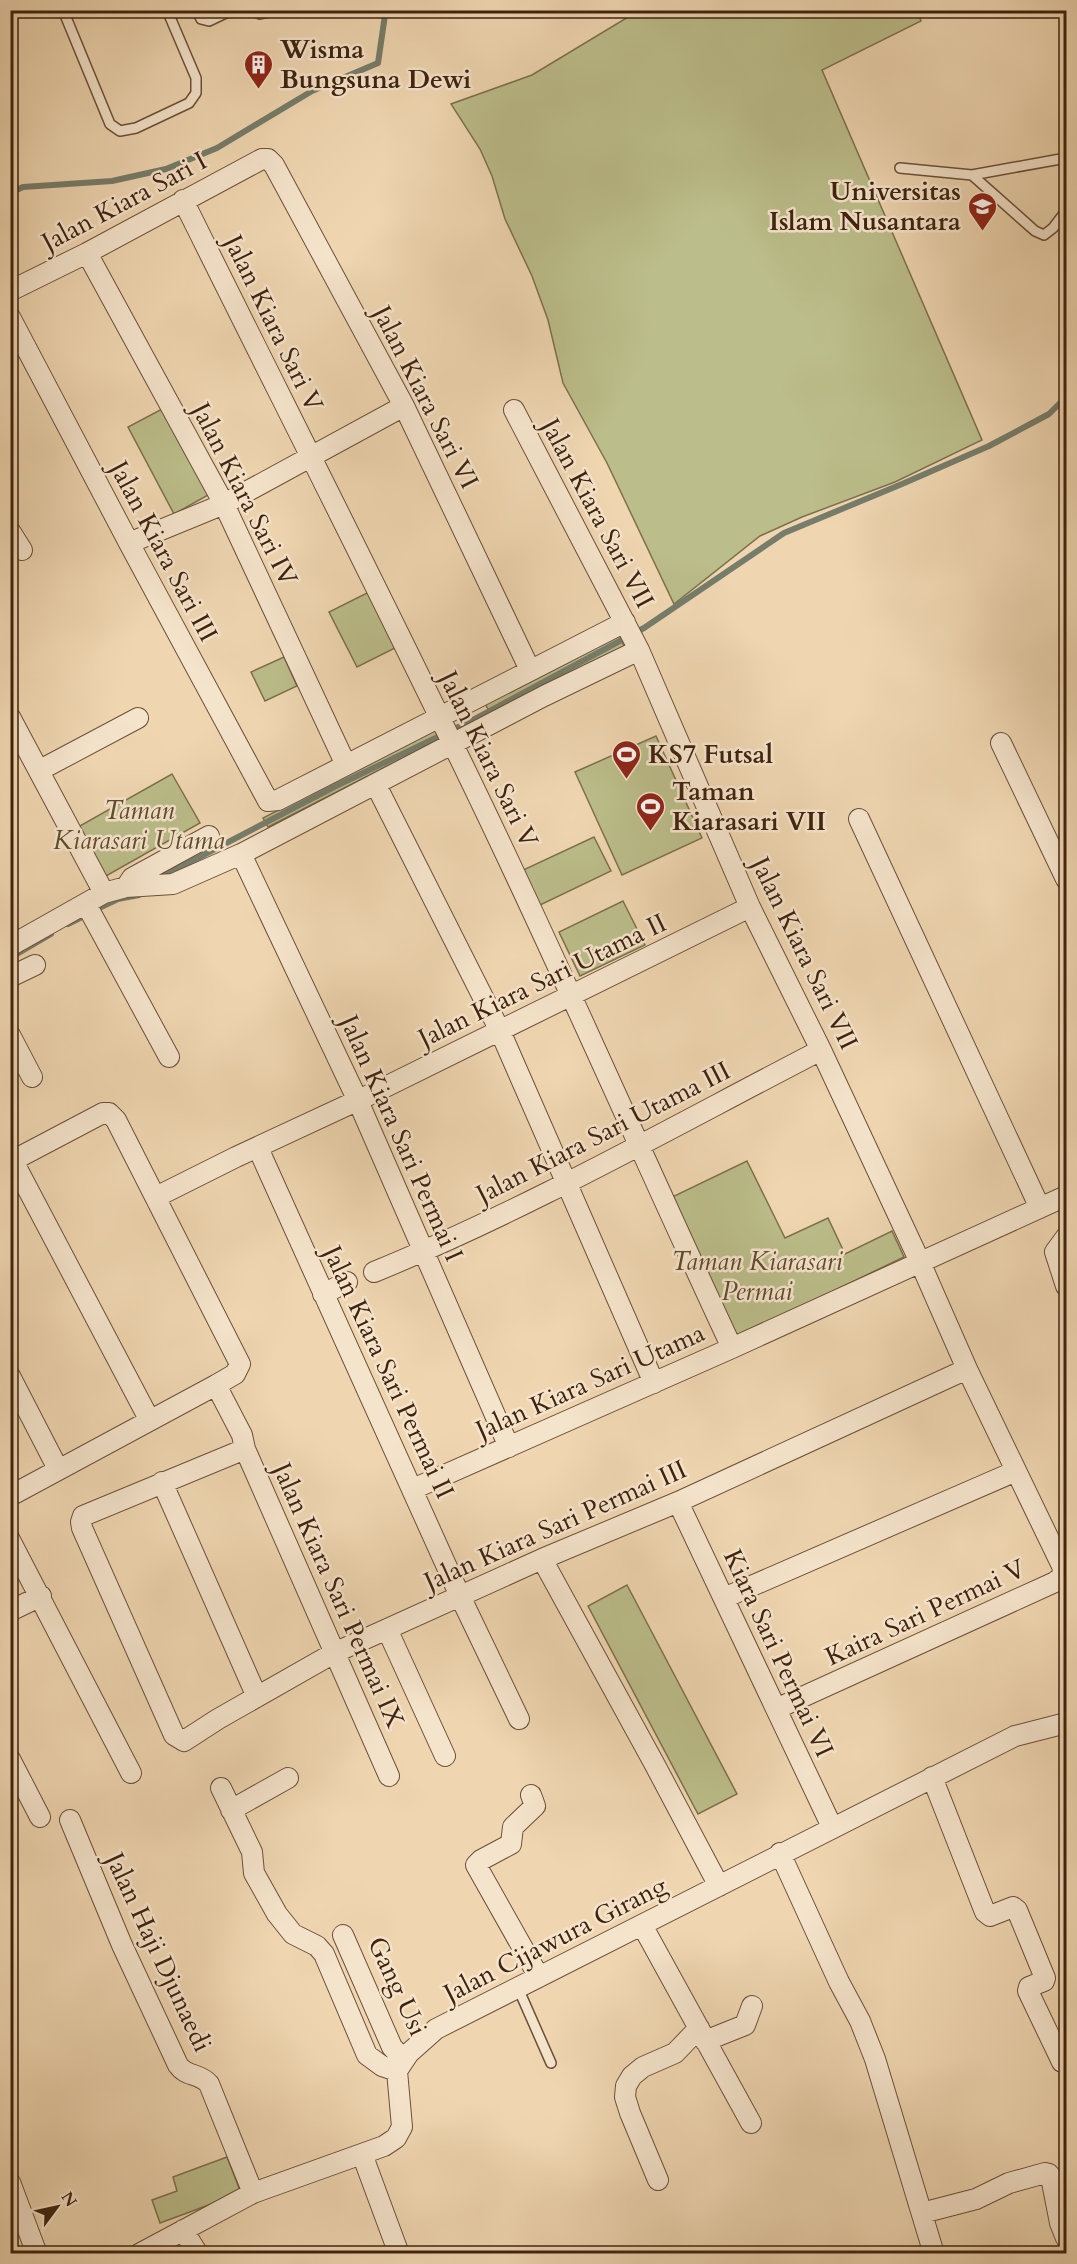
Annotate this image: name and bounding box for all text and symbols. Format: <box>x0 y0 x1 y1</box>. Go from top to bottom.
place label: Wisma Bungsuna Dewi <box>279 32 471 97</box>
building icon: Wisma Bungsuna Dewi <box>243 48 275 90</box>
street label: Jalan Kiara Sari I <box>32 143 213 262</box>
place label: Universitas Islam Nusantara <box>769 174 961 239</box>
school or university icon: Universitas Islam Nusantara <box>966 190 998 232</box>
street label: Jalan Kiara Sari V <box>214 225 332 418</box>
street label: Jalan Kiara Sari VI <box>362 296 487 495</box>
street label: Jalan Kiara Sari IV <box>181 393 306 593</box>
street label: Jalan Kiara Sari VII <box>531 409 662 614</box>
street label: Jalan Kiara Sari III <box>99 451 226 648</box>
street label: Jalan Kiara Sari V <box>429 661 547 854</box>
place label: KS7 Futsal <box>648 737 773 772</box>
sports icon: KS7 Futsal <box>611 738 643 780</box>
place label: Taman Kiarasari VII <box>672 774 826 839</box>
sports icon: Taman Kiarasari VII <box>635 790 667 832</box>
park label: Taman Kiarasari Utama <box>53 793 225 858</box>
street label: Jalan Kiara Sari VII <box>741 848 866 1055</box>
street label: Jalan Kiara Sari Utama II <box>409 905 672 1058</box>
street label: Jalan Kiara Sari Permai I <box>330 1006 472 1267</box>
street label: Jalan Kiara Sari Utama III <box>467 1053 736 1214</box>
street label: Jalan Kiara Sari Permai II <box>313 1236 463 1504</box>
park label: Taman Kiarasari Permai <box>671 1244 843 1309</box>
street label: Jalan Kiara Sari Utama <box>467 1315 710 1449</box>
street label: Jalan Kiara Sari Permai III <box>415 1452 692 1601</box>
street label: Jalan Kiara Sari Permai IX <box>263 1453 413 1734</box>
street label: Kiara Sari Permai VI <box>715 1543 842 1763</box>
street label: Kaira Sari Permai V <box>820 1550 1032 1674</box>
street label: Jalan Haji Djunaedi <box>95 1843 220 2057</box>
street label: Jalan Cijawura Girang <box>434 1868 673 2013</box>
street label: Gang Usi <box>359 1931 436 2041</box>
north arrow <box>27 2177 87 2237</box>
text: N <box>56 2188 82 2211</box>

